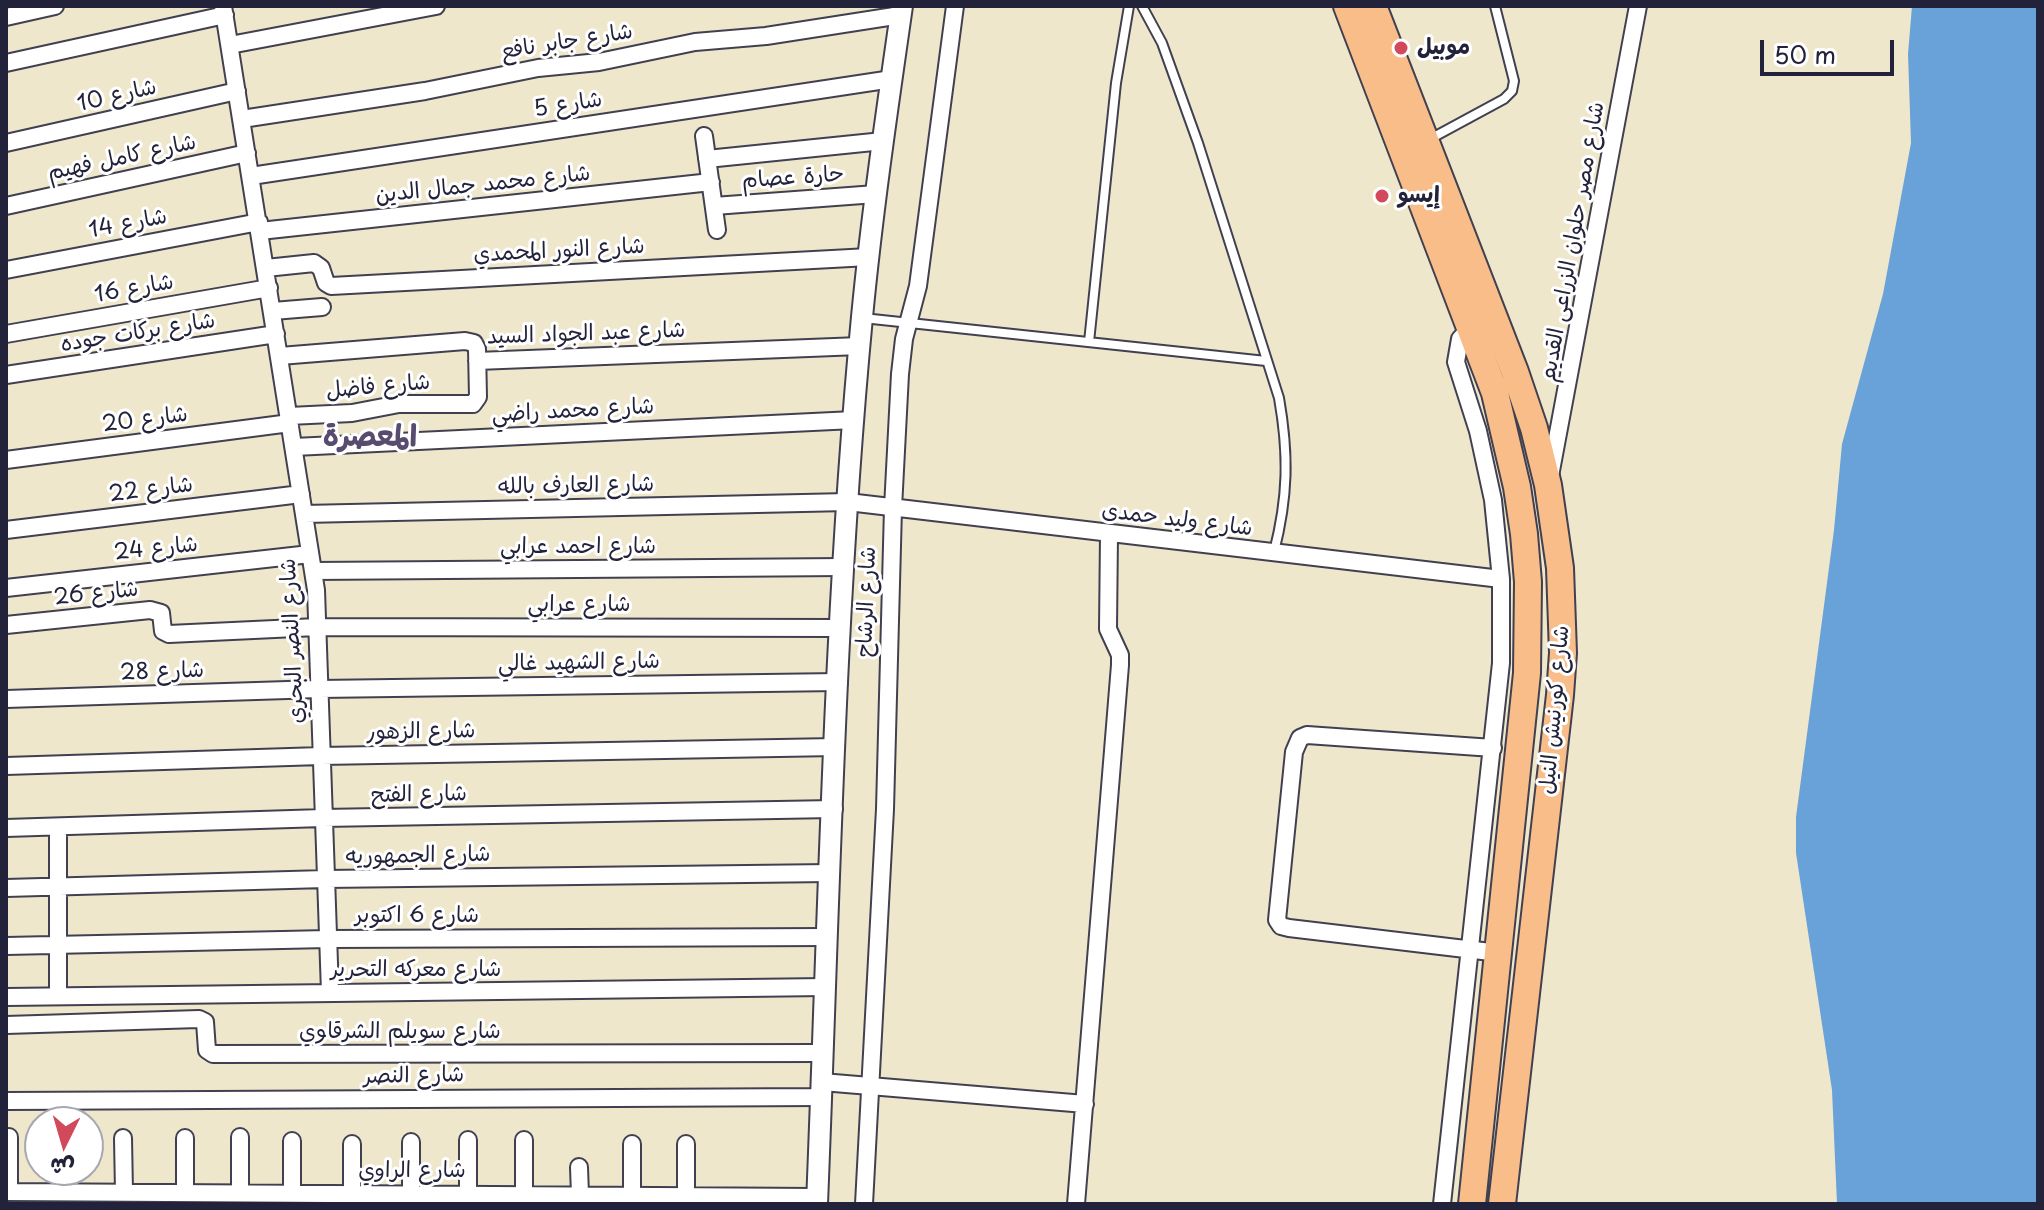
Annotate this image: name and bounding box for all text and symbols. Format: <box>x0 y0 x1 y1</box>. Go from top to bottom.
street label: شارع جابر نافع <box>499 19 635 65</box>
scale bar <box>1764 24 1898 74</box>
place label: موبيل <box>1417 35 1470 61</box>
text: 50 m <box>1774 36 1836 72</box>
marker: موبيل <box>1392 39 1410 57</box>
street label: شارع 10 <box>75 74 159 118</box>
street label: شارع 5 <box>532 87 604 123</box>
street label: شارع مصر حلوان الزراعى القديم <box>1535 100 1611 384</box>
street label: شارع كامل فهيم <box>45 129 199 187</box>
street label: شارع محمد جمال الدين <box>374 161 592 209</box>
street label: حارة عصام <box>741 161 845 195</box>
place label: إيسو <box>1398 183 1440 209</box>
marker: إيسو <box>1373 187 1391 205</box>
street label: شارع 14 <box>87 203 169 245</box>
street label: شارع النور المحمدي <box>473 233 645 269</box>
street label: شارع 16 <box>92 269 176 309</box>
street label: شارع بركات جوده <box>59 308 217 358</box>
street label: شارع عبد الجواد السيد <box>486 317 686 351</box>
street label: شارع فاضل <box>325 369 431 405</box>
street label: شارع محمد راضي <box>491 394 655 428</box>
street label: شارع 20 <box>101 402 189 438</box>
district label: المعصرة <box>323 420 417 456</box>
street label: شارع العارف بالله <box>498 471 654 501</box>
street label: شارع 22 <box>108 472 194 508</box>
street label: شارع وليد حمدى <box>1100 498 1254 542</box>
street label: شارع 24 <box>113 531 199 567</box>
street label: شارع احمد عرابي <box>500 534 656 560</box>
street label: شارع الرشاح <box>852 546 882 658</box>
street label: شارع النصر البحري <box>275 558 311 724</box>
street label: شارع 26 <box>52 576 140 612</box>
street label: شارع عرابي <box>528 592 630 618</box>
street label: شارع كورنيش النيل <box>1534 624 1576 796</box>
street label: شارع الشهيد غالي <box>498 648 660 678</box>
street label: شارع 28 <box>120 657 204 687</box>
street label: شارع الزهور <box>366 718 476 746</box>
street label: شارع الفتح <box>371 781 467 809</box>
street label: شارع الجمهوريه <box>345 842 491 870</box>
street label: شارع 6 اكتوبر <box>355 903 479 929</box>
street label: شارع معركه التحرير <box>331 957 501 983</box>
street label: شارع سويلم الشرقاوي <box>299 1019 501 1045</box>
street label: شارع النصر <box>363 1062 465 1090</box>
north arrow <box>24 1106 104 1186</box>
text: ش <box>49 1151 76 1186</box>
street label: شارع الراوي <box>358 1158 466 1184</box>

